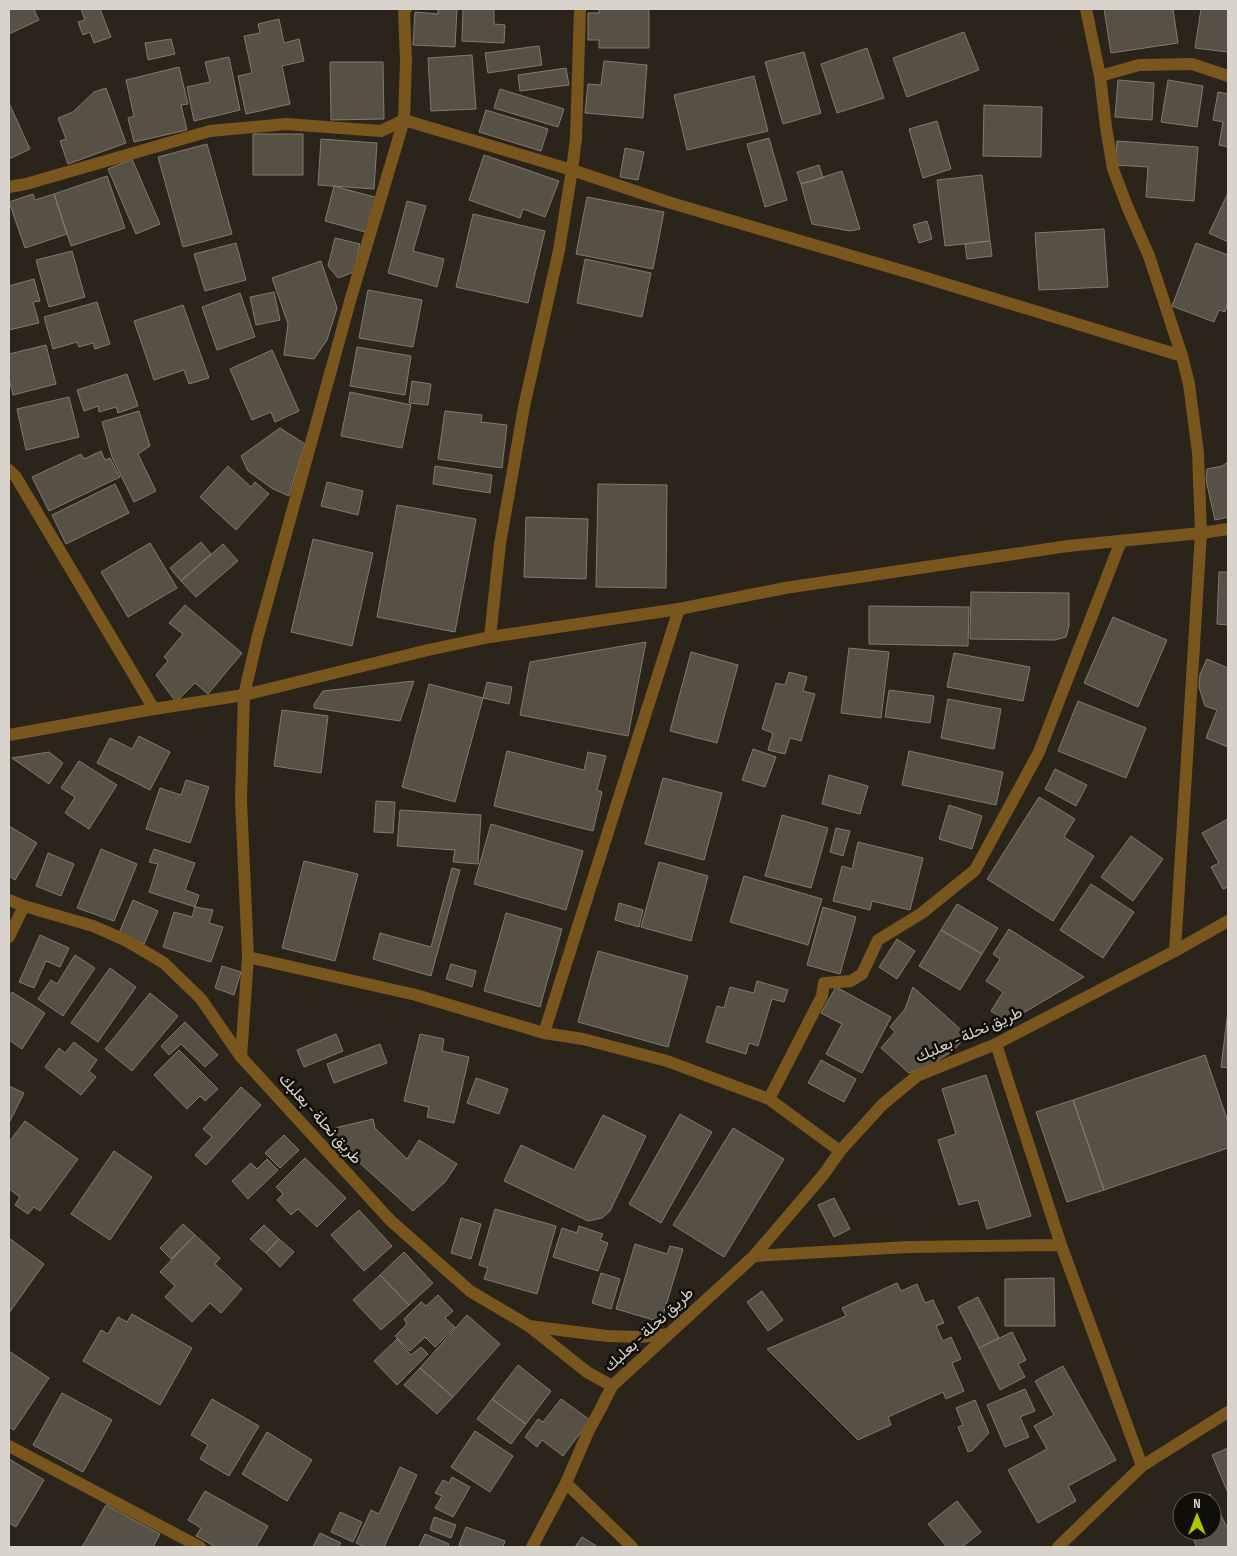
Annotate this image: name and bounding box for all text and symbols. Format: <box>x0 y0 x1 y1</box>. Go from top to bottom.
street label: طريق نحلة - بعلبك <box>912 1003 1026 1067</box>
street label: طريق نحلة - بعلبك <box>274 1070 366 1168</box>
street label: طريق نحلة - بعلبك <box>600 1284 698 1376</box>
north arrow <box>1172 1491 1222 1541</box>
text: N <box>1193 1495 1201 1512</box>

